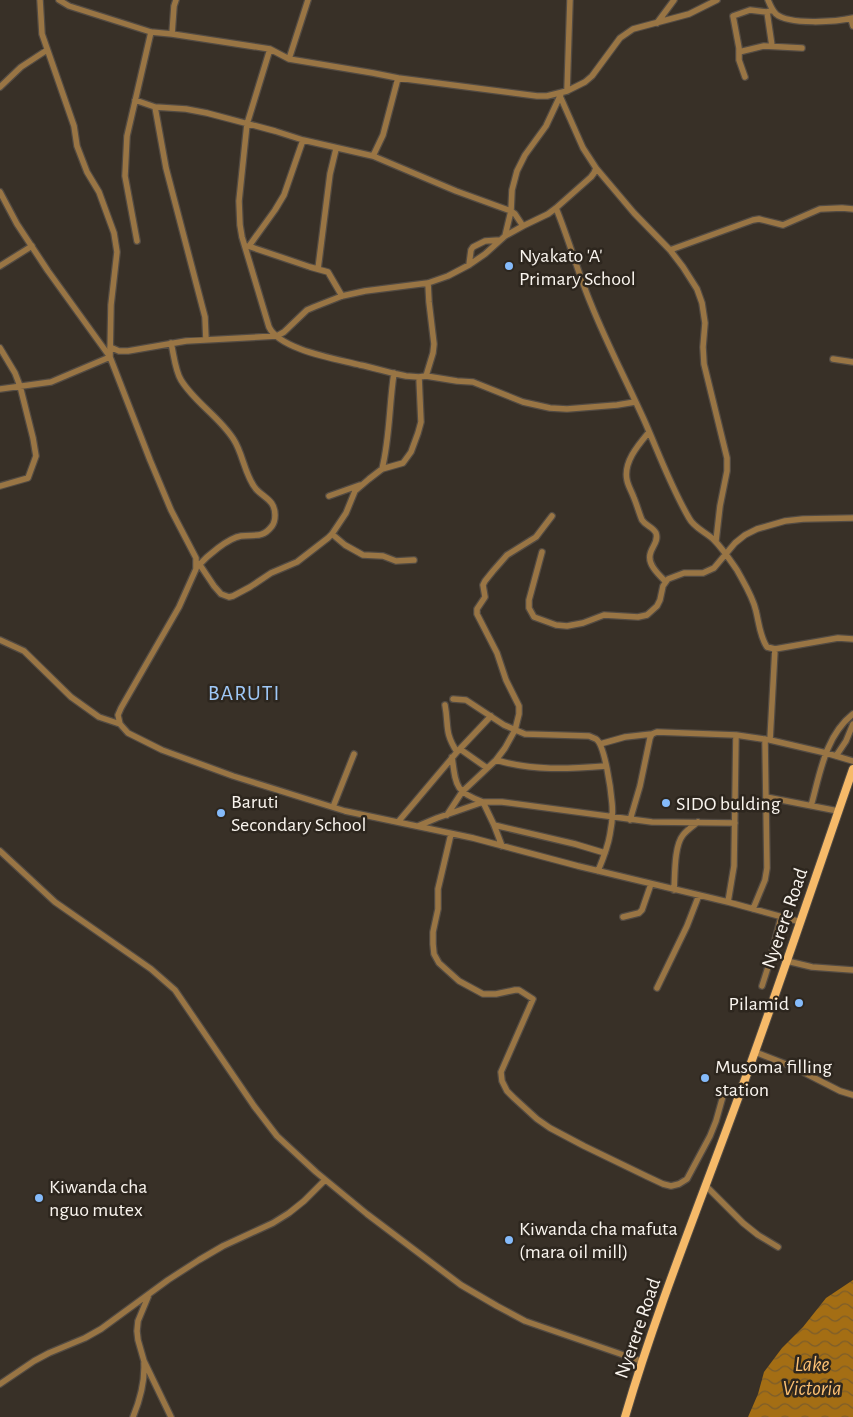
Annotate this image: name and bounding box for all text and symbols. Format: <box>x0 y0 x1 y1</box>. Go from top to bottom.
place label: Nyakato 'A' Primary School <box>519 246 636 289</box>
marker: Nyakato 'A' Primary School <box>503 260 515 272</box>
district label: BARUTI <box>208 682 280 704</box>
place label: Baruti Secondary School <box>231 792 367 835</box>
place label: SIDO bulding <box>676 794 781 814</box>
marker: SIDO bulding <box>660 797 672 809</box>
marker: Baruti Secondary School <box>215 807 227 819</box>
street label: Nyerere Road <box>758 865 811 971</box>
place label: Pilamid <box>729 994 789 1014</box>
marker: Pilamid <box>793 997 805 1009</box>
place label: Musoma filling station <box>715 1057 832 1100</box>
marker: Musoma filling station <box>699 1072 711 1084</box>
place label: Kiwanda cha nguo mutex <box>49 1177 148 1220</box>
marker: Kiwanda cha nguo mutex <box>33 1192 45 1204</box>
place label: Kiwanda cha mafuta (mara oil mill) <box>519 1219 678 1262</box>
marker: Kiwanda cha mafuta (mara oil mill) <box>503 1234 515 1246</box>
street label: Nyerere Road <box>611 1275 664 1381</box>
water label: Lake Victoria <box>783 1354 841 1399</box>

